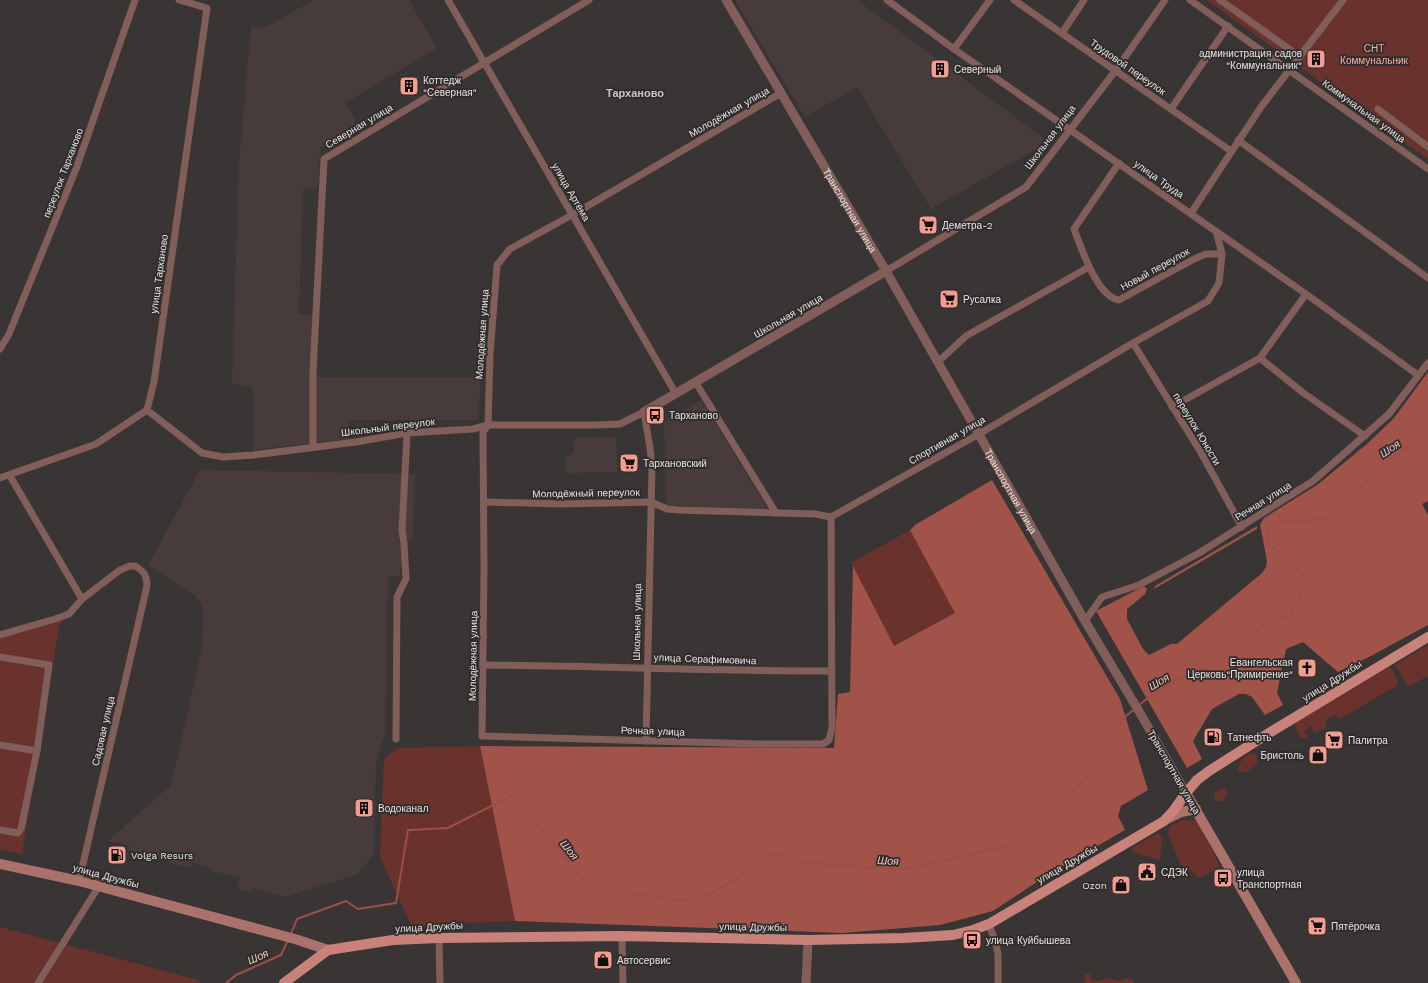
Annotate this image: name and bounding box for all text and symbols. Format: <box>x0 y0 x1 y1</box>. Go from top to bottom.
street label: Трудовой переулок <box>1088 37 1168 98</box>
park label: СНТ Коммунальник <box>1340 43 1409 66</box>
place label: администрация садов "Коммунальник" <box>1199 48 1302 71</box>
building icon: администрация садов "Коммунальник" <box>1305 48 1327 70</box>
building icon: Северный <box>929 58 951 80</box>
place label: Северный <box>954 64 1001 75</box>
building icon: Коттедж "Северная" <box>398 75 420 97</box>
place label: Коттедж "Северная" <box>423 75 477 98</box>
street label: Коммунальная улица <box>1320 77 1408 145</box>
street label: Молодёжная улица <box>687 84 771 139</box>
district label: Тарханово <box>606 87 664 100</box>
street label: Северная улица <box>323 101 395 150</box>
street label: Школьная улица <box>1022 102 1078 171</box>
street label: переулок Тарханово <box>41 126 85 219</box>
street label: улица Труда <box>1132 158 1186 200</box>
street label: улица Артёма <box>550 161 592 223</box>
street label: Транспортная улица <box>821 166 879 254</box>
supermarket icon: Деметра-2 <box>917 214 939 236</box>
place label: Деметра-2 <box>942 220 993 231</box>
street label: улица Тарханово <box>148 233 170 314</box>
street label: Новый переулок <box>1119 245 1192 292</box>
street label: Молодёжная улица <box>473 288 491 380</box>
supermarket icon: Русалка <box>938 288 960 310</box>
street label: Школьная улица <box>752 292 825 340</box>
place label: Русалка <box>963 294 1002 305</box>
street label: переулок Юности <box>1171 391 1223 467</box>
bus stop icon: Тарханово <box>644 404 666 426</box>
place label: Тарханово <box>669 410 718 421</box>
street label: Спортивная улица <box>907 413 988 466</box>
street label: Школьный переулок <box>340 416 436 438</box>
water label: Шоя <box>1377 437 1403 461</box>
street label: Транспортная улица <box>983 447 1040 536</box>
supermarket icon: Тархановский <box>618 452 640 474</box>
place label: Тархановский <box>643 458 707 469</box>
street label: Речная улица <box>1233 479 1293 523</box>
street label: Молодёжный переулок <box>532 487 640 499</box>
street label: Школьная улица <box>631 583 643 661</box>
street label: Молодёжная улица <box>467 610 479 701</box>
street label: улица Серафимовича <box>653 652 757 666</box>
place label: Евангельская Церковь"Примирение" <box>1187 657 1293 680</box>
church icon: Евангельская Церковь"Примирение" <box>1296 657 1318 679</box>
street label: улица Дружбы <box>1300 658 1364 704</box>
water label: Шоя <box>1146 671 1172 693</box>
street label: Садовая улица <box>90 695 116 767</box>
street label: Речная улица <box>621 724 686 738</box>
fuel station icon: Татнефть <box>1202 726 1224 748</box>
street label: Транспортная улица <box>1145 728 1203 816</box>
supermarket icon: Палитра <box>1323 729 1345 751</box>
place label: Татнефть <box>1227 732 1271 743</box>
place label: Палитра <box>1348 735 1388 746</box>
shop icon: Бристоль <box>1307 744 1329 766</box>
place label: Бристоль <box>1260 750 1304 761</box>
building icon: Водоканал <box>353 797 375 819</box>
place label: Водоканал <box>378 803 429 814</box>
water label: Шоя <box>557 837 581 863</box>
street label: улица Дружбы <box>1035 842 1099 886</box>
fuel station icon: Volga Resurs <box>106 844 128 866</box>
place label: Volga Resurs <box>131 850 193 861</box>
water label: Шоя <box>877 854 899 868</box>
public building icon: СДЭК <box>1136 861 1158 883</box>
street label: улица Дружбы <box>72 862 140 890</box>
place label: СДЭК <box>1161 867 1188 878</box>
bus stop icon: улица Транспортная <box>1212 867 1234 889</box>
place label: улица Транспортная <box>1237 867 1302 890</box>
shop icon: Ozon <box>1110 874 1132 896</box>
place label: Ozon <box>1082 880 1107 891</box>
supermarket icon: Пятёрочка <box>1306 915 1328 937</box>
street label: улица Дружбы <box>395 920 463 934</box>
street label: улица Дружбы <box>719 921 787 933</box>
place label: Пятёрочка <box>1331 921 1380 932</box>
bus stop icon: улица Куйбышева <box>961 929 983 951</box>
place label: улица Куйбышева <box>986 935 1071 946</box>
water label: Шоя <box>245 947 271 967</box>
shop icon: Автосервис <box>592 949 614 971</box>
place label: Автосервис <box>617 955 671 966</box>

